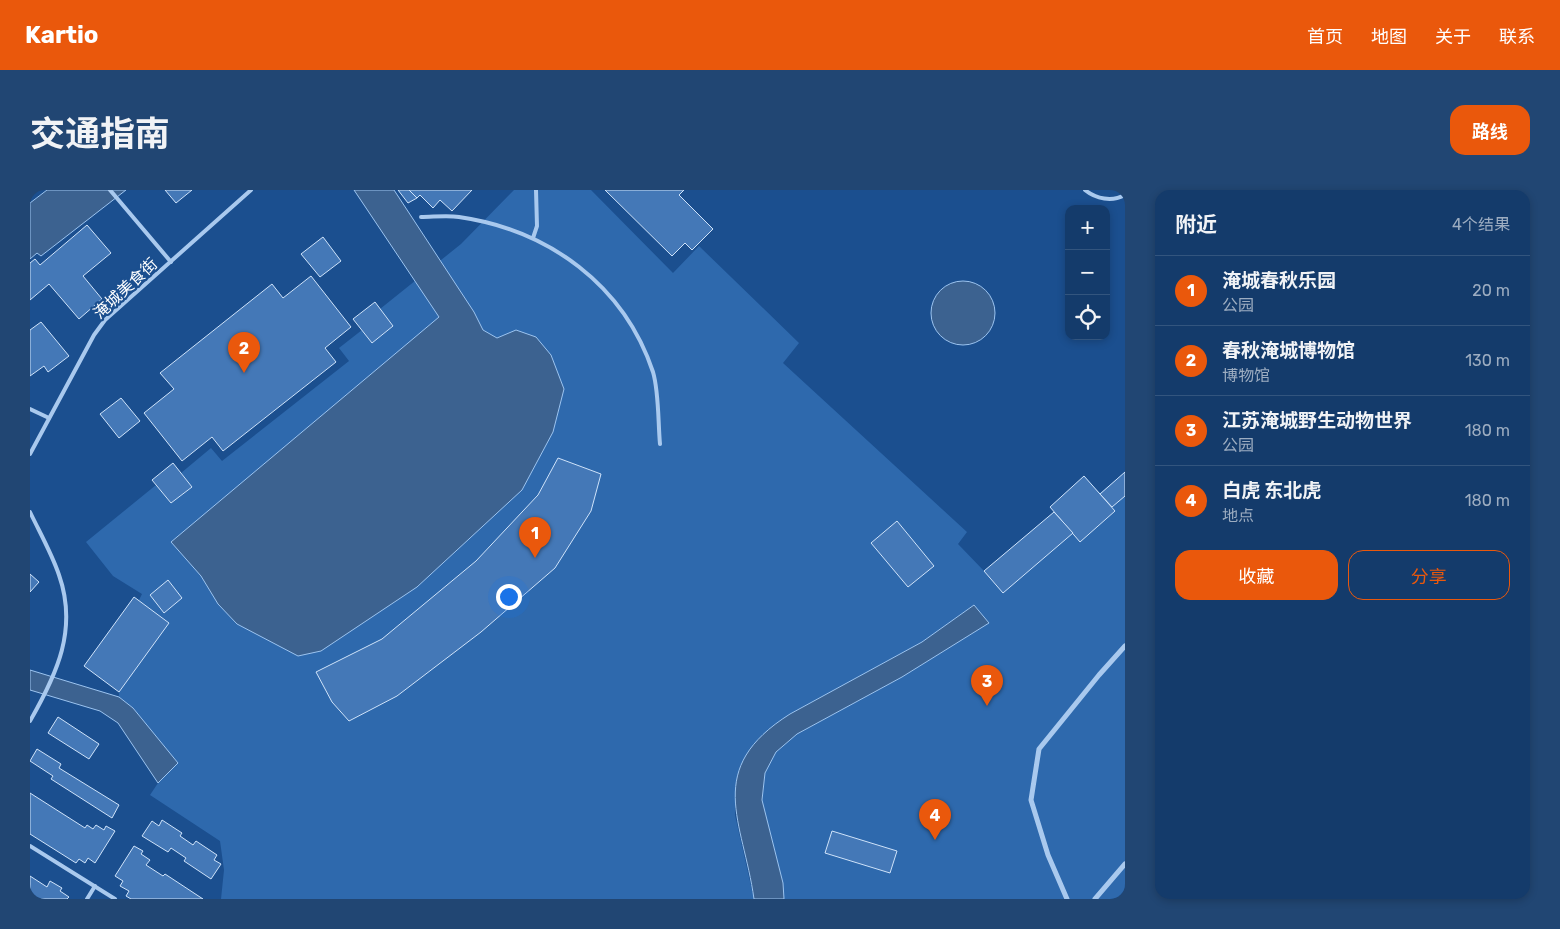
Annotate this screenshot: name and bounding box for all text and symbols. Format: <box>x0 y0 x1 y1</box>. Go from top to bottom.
text: Kartio <box>25 21 99 49</box>
text: 首页 <box>1307 26 1343 48</box>
text: 地图 <box>1371 26 1407 48</box>
text: 关于 <box>1435 26 1471 48</box>
text: 联系 <box>1499 26 1535 48</box>
button: 路线 <box>1450 105 1530 155</box>
text: 交通指南 <box>30 113 170 155</box>
map controls <box>1065 205 1110 340</box>
button: + <box>1065 205 1110 250</box>
text: 附近 <box>1175 212 1217 237</box>
text: 4个结果 <box>1452 215 1510 234</box>
button: − <box>1065 250 1110 295</box>
street label: 淹城美食街 <box>90 254 161 323</box>
text: 淹城春秋乐园 <box>1222 269 1336 292</box>
text: 1 <box>1187 281 1195 300</box>
text: 20 m <box>1472 281 1510 300</box>
button: locate <box>1065 295 1110 340</box>
text: 公园 <box>1222 296 1254 315</box>
pin: 2 <box>228 332 260 373</box>
text: 春秋淹城博物馆 <box>1222 339 1355 362</box>
text: 2 <box>1186 351 1196 370</box>
text: 130 m <box>1465 351 1510 370</box>
text: 博物馆 <box>1222 366 1270 385</box>
text: 江苏淹城野生动物世界 <box>1222 409 1412 432</box>
text: 3 <box>1186 421 1196 440</box>
text: 180 m <box>1465 421 1510 440</box>
text: 公园 <box>1222 436 1254 455</box>
text: 白虎 东北虎 <box>1222 479 1321 502</box>
text: 4 <box>1186 491 1196 510</box>
text: 180 m <box>1465 491 1510 510</box>
text: 地点 <box>1222 506 1254 525</box>
pin: 1 <box>519 517 551 558</box>
button: 收藏 <box>1175 550 1338 600</box>
button: 分享 <box>1348 550 1510 600</box>
your location <box>496 584 522 610</box>
pin: 3 <box>971 665 1003 706</box>
pin: 4 <box>919 799 951 840</box>

